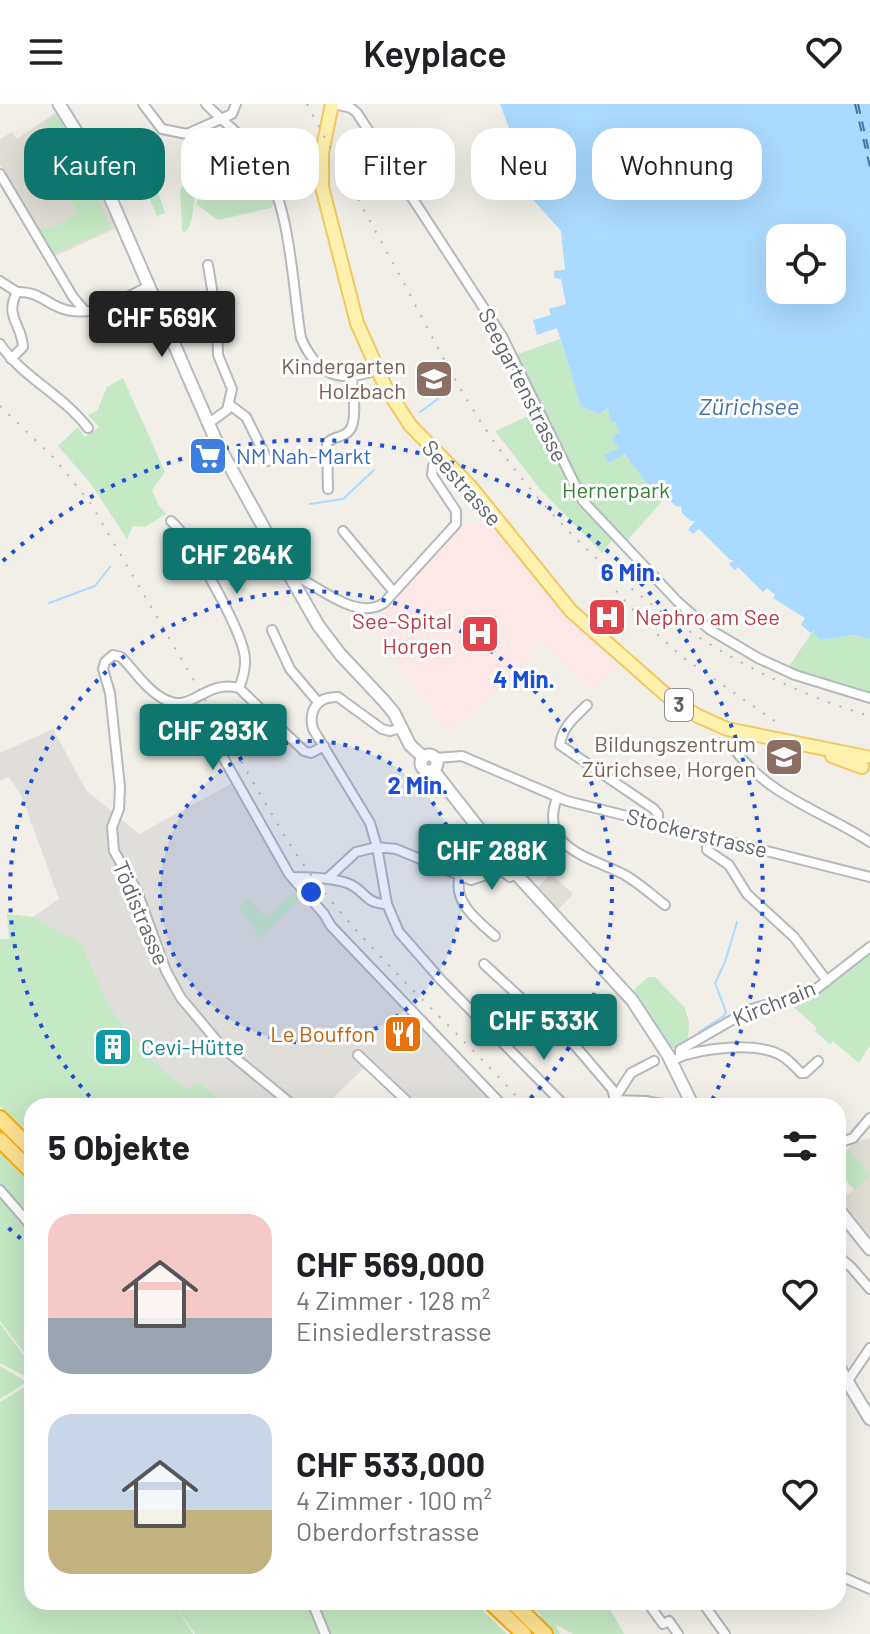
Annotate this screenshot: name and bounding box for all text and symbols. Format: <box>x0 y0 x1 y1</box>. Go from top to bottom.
icon: menu <box>24 30 68 74</box>
icon: heart <box>802 30 846 74</box>
text: Keyplace <box>363 31 507 74</box>
chip: Kaufen <box>24 128 165 200</box>
chip: Mieten <box>181 128 319 200</box>
chip: Filter <box>335 128 455 200</box>
chip: Neu <box>471 128 576 200</box>
chip: Wohnung <box>592 128 762 200</box>
map controls <box>766 224 846 304</box>
button: locate <box>766 224 846 304</box>
pin: CHF 569K <box>79 291 245 359</box>
text: CHF 569K <box>107 301 217 332</box>
street label: Seegartenstrasse <box>474 303 574 466</box>
place label: Kindergarten Holzbach <box>281 352 406 403</box>
school or university icon: Kindergarten Holzbach <box>413 358 455 400</box>
water label: Zürichsee <box>699 391 799 420</box>
street label: Seestrasse <box>417 434 508 531</box>
supermarket icon: NM Nah-Markt <box>187 435 229 477</box>
place label: NM Nah-Markt <box>236 442 372 468</box>
park label: Hernerpark <box>562 476 670 502</box>
pin: CHF 264K <box>154 528 320 596</box>
text: CHF 264K <box>181 538 293 569</box>
text: 6 Min. <box>601 557 661 586</box>
hospital icon: Nephro am See <box>586 596 628 638</box>
place label: Nephro am See <box>635 603 780 629</box>
place label: See-Spital Horgen <box>352 607 452 658</box>
hospital icon: See-Spital Horgen <box>459 613 501 655</box>
text: 4 Min. <box>493 664 555 693</box>
road number: 3 <box>665 689 693 721</box>
pin: CHF 293K <box>130 704 296 772</box>
text: CHF 293K <box>158 714 268 745</box>
place label: Bildungszentrum Zürichsee, Horgen <box>582 730 756 781</box>
school or university icon: Bildungszentrum Zürichsee, Horgen <box>763 736 805 778</box>
text: 2 Min. <box>388 770 448 799</box>
street label: Stockerstrasse <box>624 802 771 862</box>
pin: CHF 288K <box>409 824 575 892</box>
text: CHF 288K <box>437 834 547 865</box>
street label: Tödistrasse <box>108 857 176 969</box>
centre of rings <box>297 878 325 906</box>
street label: Kirchrain <box>728 974 819 1030</box>
pin: CHF 533K <box>461 994 627 1062</box>
text: CHF 533K <box>489 1004 599 1035</box>
restaurant icon: Le Bouffon <box>382 1013 424 1055</box>
place label: Le Bouffon <box>270 1020 375 1046</box>
building icon: Cevi-Hütte <box>92 1026 134 1068</box>
place label: Cevi-Hütte <box>141 1033 244 1059</box>
icon: filters <box>778 1124 822 1168</box>
text: 5 Objekte <box>48 1126 190 1167</box>
text: CHF 569,000 <box>296 1243 485 1284</box>
icon: home <box>112 1246 208 1342</box>
icon: heart <box>778 1272 822 1316</box>
text: 4 Zimmer · 128 m² <box>296 1284 490 1315</box>
text: Einsiedlerstrasse <box>296 1315 492 1346</box>
text: CHF 533,000 <box>296 1443 485 1484</box>
icon: home <box>112 1446 208 1542</box>
icon: heart <box>778 1472 822 1516</box>
text: 4 Zimmer · 100 m² <box>296 1484 492 1515</box>
text: Oberdorfstrasse <box>296 1515 480 1546</box>

